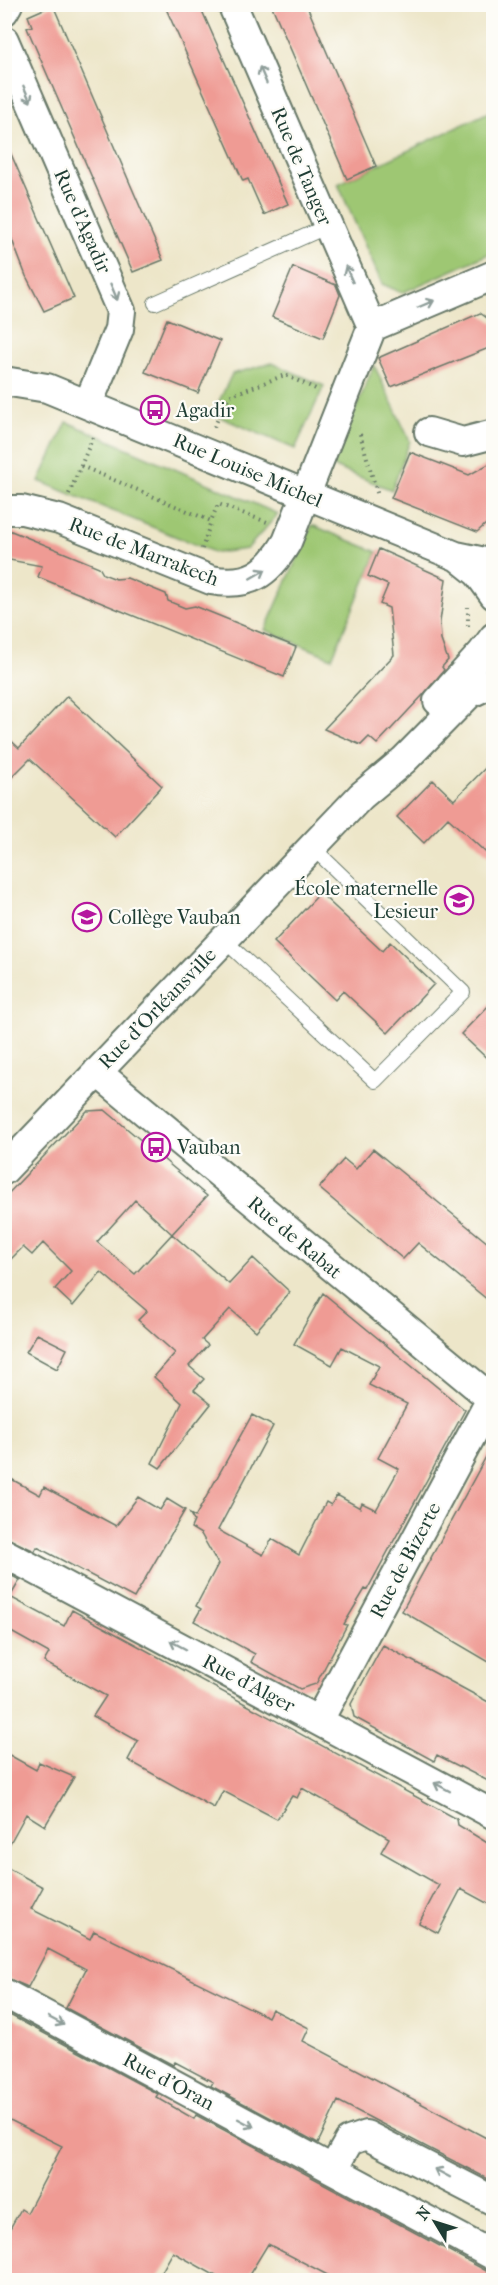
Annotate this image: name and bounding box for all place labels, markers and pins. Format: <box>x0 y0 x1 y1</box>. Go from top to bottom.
bus stop icon: Agadir <box>139 394 171 426</box>
place label: Agadir <box>175 399 235 422</box>
place label: École maternelle Lesieur <box>294 876 438 923</box>
school or university icon: École maternelle Lesieur <box>443 884 475 916</box>
school or university icon: Collège Vauban <box>71 901 103 933</box>
place label: Collège Vauban <box>108 906 241 929</box>
bus stop icon: Vauban <box>140 1131 172 1163</box>
place label: Vauban <box>176 1136 241 1159</box>

